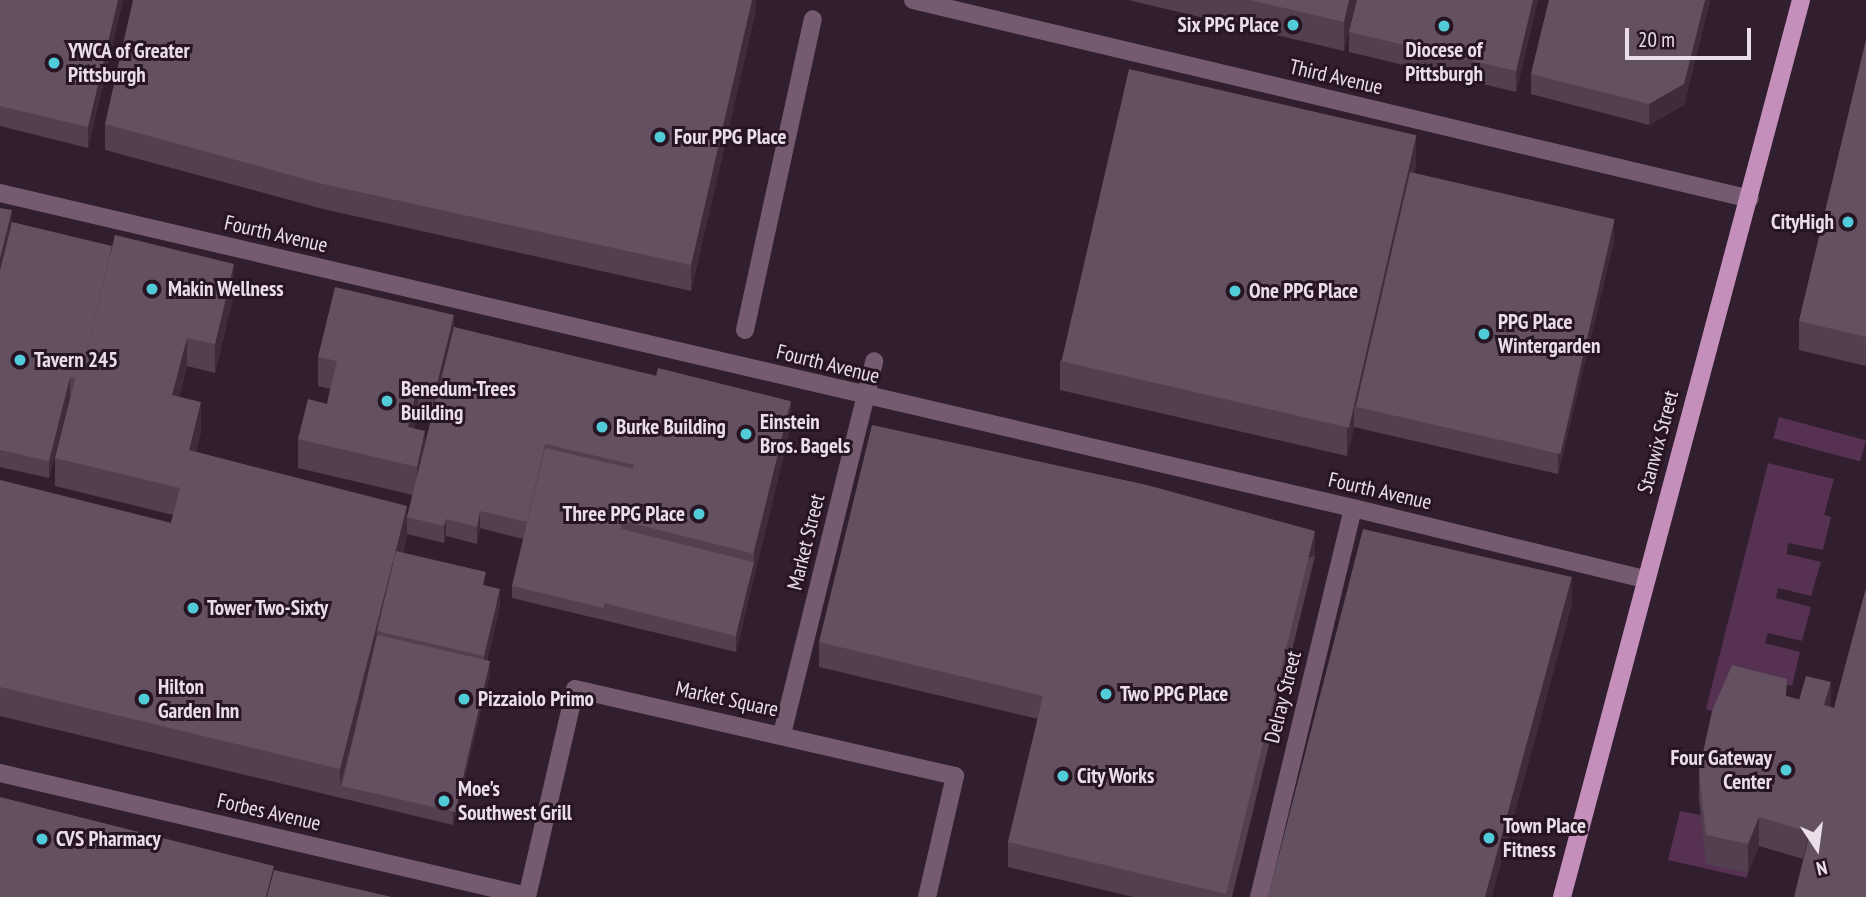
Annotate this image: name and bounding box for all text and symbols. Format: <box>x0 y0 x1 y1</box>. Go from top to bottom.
place label: Six PPG Place <box>1177 12 1279 38</box>
scale bar <box>1628 14 1754 58</box>
marker: Six PPG Place <box>1285 17 1301 33</box>
marker: Diocese of Pittsburgh <box>1436 18 1452 34</box>
text: 20 m <box>1638 26 1675 53</box>
place label: Diocese of Pittsburgh <box>1405 37 1483 87</box>
place label: YWCA of Greater Pittsburgh <box>68 38 191 88</box>
street label: Third Avenue <box>1287 54 1385 100</box>
marker: YWCA of Greater Pittsburgh <box>46 55 62 71</box>
place label: Four PPG Place <box>674 124 787 150</box>
marker: Four PPG Place <box>652 129 668 145</box>
place label: CityHigh <box>1771 209 1834 235</box>
street label: Fourth Avenue <box>222 210 330 258</box>
marker: CityHigh <box>1840 214 1856 230</box>
place label: Makin Wellness <box>168 276 284 302</box>
place label: One PPG Place <box>1249 278 1358 304</box>
marker: Makin Wellness <box>142 279 162 299</box>
marker: One PPG Place <box>1227 283 1243 299</box>
place label: PPG Place Wintergarden <box>1498 309 1600 359</box>
marker: PPG Place Wintergarden <box>1476 326 1492 342</box>
street label: Fourth Avenue <box>774 339 882 389</box>
place label: Tavern 245 <box>34 347 118 373</box>
marker: Tavern 245 <box>12 352 28 368</box>
place label: Benedum-Trees Building <box>401 376 516 426</box>
street label: Stanwix Street <box>1632 388 1684 496</box>
marker: Benedum-Trees Building <box>379 393 395 409</box>
place label: Einstein Bros. Bagels <box>760 409 852 459</box>
place label: Burke Building <box>616 414 726 440</box>
marker: Burke Building <box>594 419 610 435</box>
marker: Einstein Bros. Bagels <box>738 426 754 442</box>
street label: Fourth Avenue <box>1326 467 1434 515</box>
street label: Market Street <box>782 491 830 593</box>
place label: Three PPG Place <box>563 501 685 527</box>
marker: Three PPG Place <box>691 506 707 522</box>
place label: Tower Two-Sixty <box>207 595 329 621</box>
marker: Tower Two-Sixty <box>185 600 201 616</box>
street label: Delray Street <box>1259 648 1307 746</box>
place label: Hilton Garden Inn <box>158 674 239 724</box>
street label: Market Square <box>673 676 781 722</box>
place label: Two PPG Place <box>1120 681 1228 707</box>
place label: Pizzaiolo Primo <box>478 686 594 712</box>
marker: Two PPG Place <box>1098 686 1114 702</box>
marker: Hilton Garden Inn <box>136 691 152 707</box>
marker: Pizzaiolo Primo <box>456 691 472 707</box>
place label: Four Gateway Center <box>1670 745 1772 795</box>
marker: Four Gateway Center <box>1778 762 1794 778</box>
place label: City Works <box>1077 763 1155 789</box>
marker: City Works <box>1055 768 1071 784</box>
place label: Moe's Southwest Grill <box>458 776 572 826</box>
street label: Forbes Avenue <box>215 788 323 836</box>
marker: Moe's Southwest Grill <box>436 793 452 809</box>
place label: Town Place Fitness <box>1503 813 1586 863</box>
north arrow <box>1782 813 1852 883</box>
place label: CVS Pharmacy <box>56 826 161 852</box>
marker: Town Place Fitness <box>1481 830 1497 846</box>
marker: CVS Pharmacy <box>34 831 50 847</box>
text: N <box>1814 856 1829 881</box>

